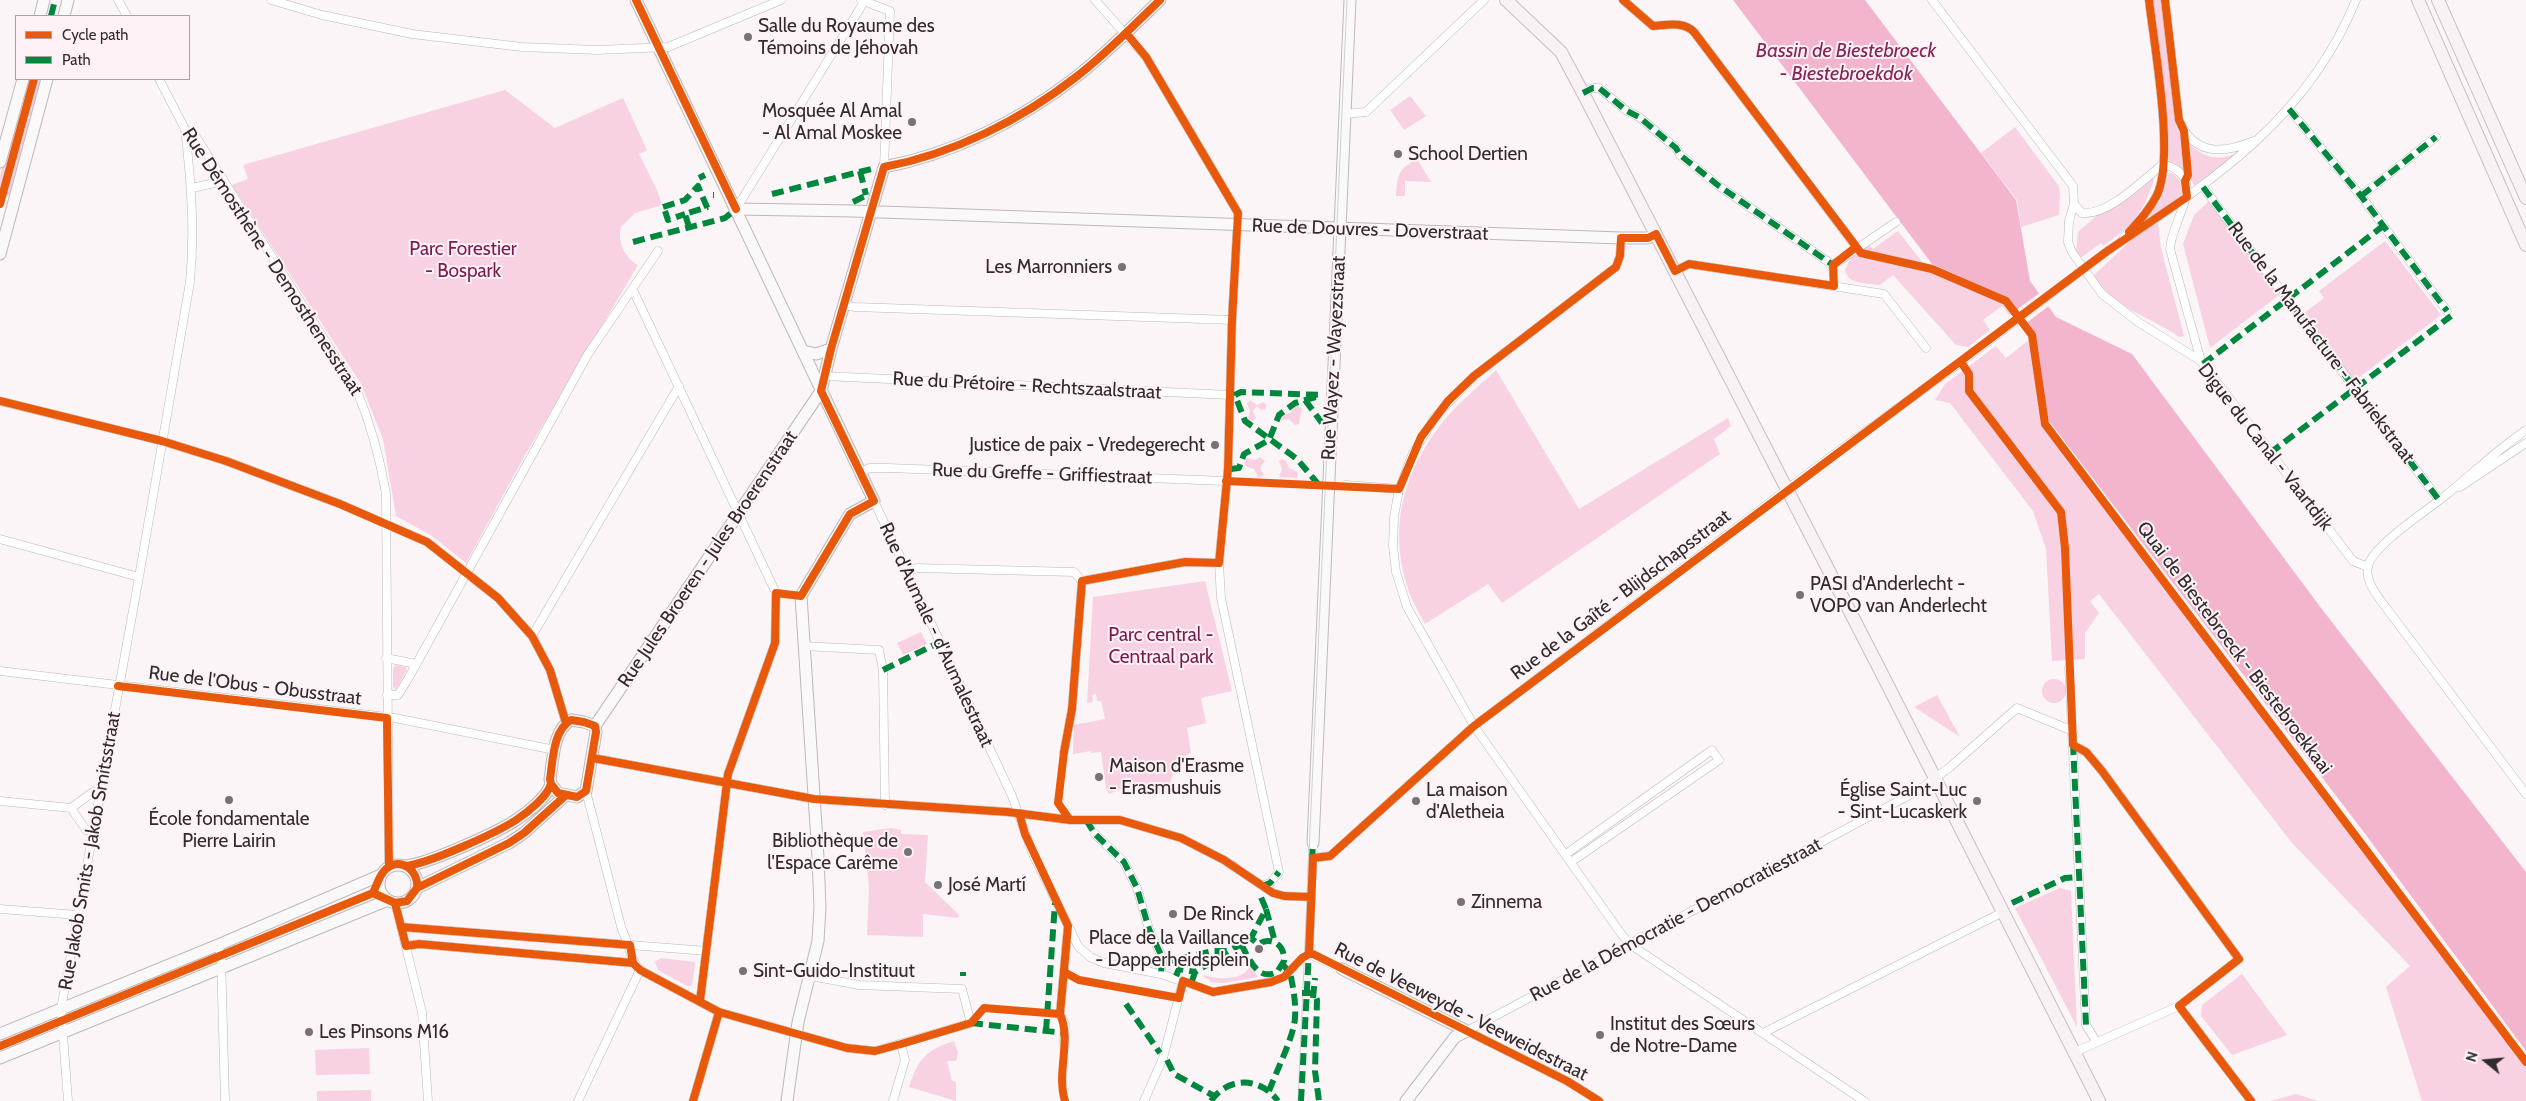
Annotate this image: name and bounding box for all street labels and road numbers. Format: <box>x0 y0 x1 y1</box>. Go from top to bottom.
street label: Rue Démosthène - Demosthenesstraat <box>177 124 367 400</box>
street label: Rue de Douvres - Doverstraat <box>1251 214 1489 246</box>
street label: Rue de la Manufacture - Fabriekstraat <box>2223 218 2419 468</box>
street label: Rue Wayez - Wayezstraat <box>1317 255 1351 461</box>
street label: Digue du Canal - Vaartdijk <box>2193 359 2337 535</box>
street label: Rue du Prétoire - Rechtszaalstraat <box>892 368 1162 404</box>
street label: Rue Jules Broeren - Jules Broerenstraat <box>613 426 803 692</box>
street label: Rue du Greffe - Griffiestraat <box>931 459 1153 489</box>
street label: Rue de la Gaîté - Blijdschapsstraat <box>1507 505 1735 685</box>
street label: Quai de Biestebroeck - Biestebroekkaai <box>2132 517 2336 779</box>
street label: Rue d'Aumale - d'Aumalestraat <box>874 519 998 751</box>
street label: Rue de l'Obus - Obusstraat <box>147 662 363 710</box>
street label: Rue Jakob Smits - Jakob Smitsstraat <box>54 710 126 992</box>
street label: Rue de la Démocratie - Democratiestraat <box>1526 833 1826 1007</box>
street label: Rue de Veeweyde - Veeweidestraat <box>1330 938 1592 1086</box>

